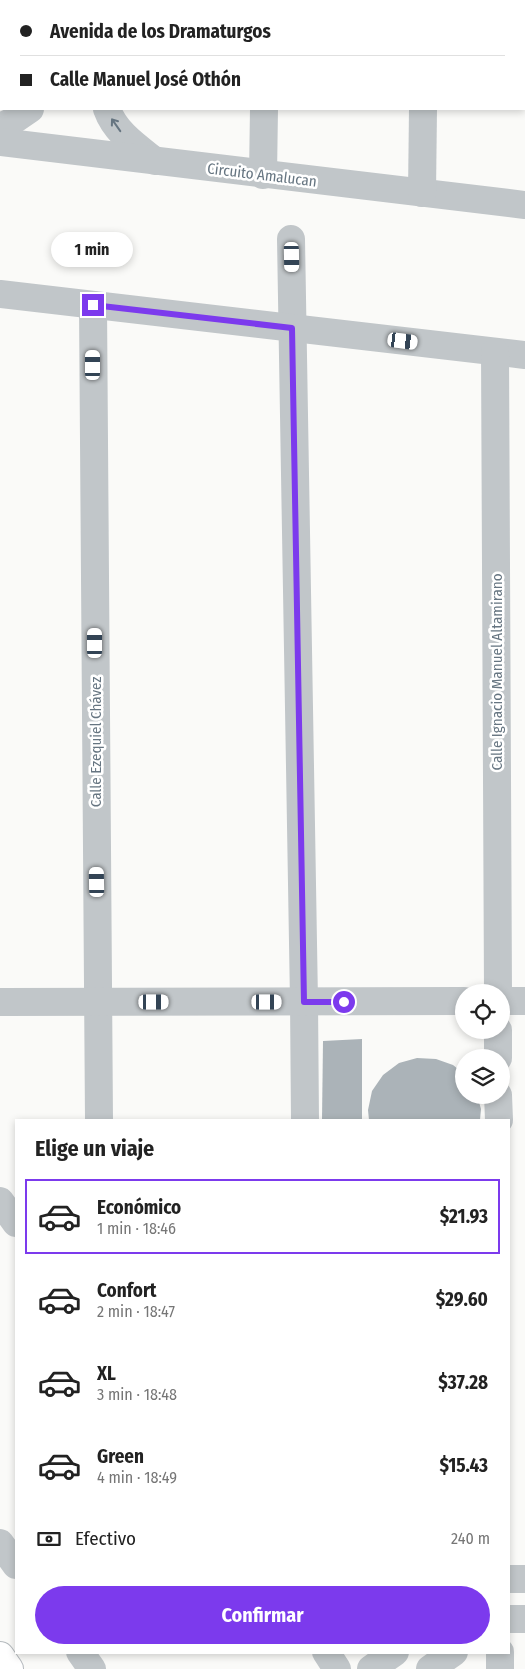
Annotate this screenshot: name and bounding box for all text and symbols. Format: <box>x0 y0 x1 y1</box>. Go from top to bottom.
text: Avenida de los Dramaturgos <box>50 20 271 43</box>
text: Calle Manuel José Othón <box>50 68 241 91</box>
one-way arrow <box>111 118 121 132</box>
street label: Circuito Amalucan <box>206 159 318 191</box>
callout: 1 min <box>52 232 134 268</box>
text: 1 min <box>75 240 109 259</box>
car <box>284 242 299 272</box>
route end <box>82 294 104 316</box>
car <box>387 332 418 350</box>
car <box>85 350 100 380</box>
street label: Calle Ignacio Manuel Altamirano <box>488 573 506 771</box>
car <box>87 628 102 658</box>
street label: Calle Ezequiel Chávez <box>87 677 105 807</box>
car <box>89 867 104 897</box>
map controls <box>455 984 510 1104</box>
button: locate <box>455 984 510 1039</box>
route start <box>333 991 355 1013</box>
car <box>139 995 169 1010</box>
car <box>252 995 282 1010</box>
button: layers <box>455 1049 510 1104</box>
text: Elige un viaje <box>35 1135 154 1162</box>
icon: car <box>37 1194 82 1239</box>
text: Económico <box>97 1196 181 1219</box>
text: $21.93 <box>440 1205 488 1228</box>
text: 1 min · 18:46 <box>97 1219 176 1238</box>
icon: car <box>37 1277 82 1322</box>
text: Confort <box>97 1279 157 1302</box>
text: $29.60 <box>436 1288 488 1311</box>
text: 2 min · 18:47 <box>97 1302 175 1321</box>
icon: car <box>37 1360 82 1405</box>
text: XL <box>97 1362 116 1385</box>
text: $37.28 <box>438 1371 488 1394</box>
text: 3 min · 18:48 <box>97 1385 177 1404</box>
icon: car <box>37 1443 82 1488</box>
text: Green <box>97 1445 144 1468</box>
text: $15.43 <box>439 1454 488 1477</box>
text: 4 min · 18:49 <box>97 1468 177 1487</box>
icon: cash <box>35 1525 63 1553</box>
text: Efectivo <box>75 1527 136 1550</box>
text: 240 m <box>451 1529 490 1548</box>
button: Confirmar <box>35 1586 490 1644</box>

